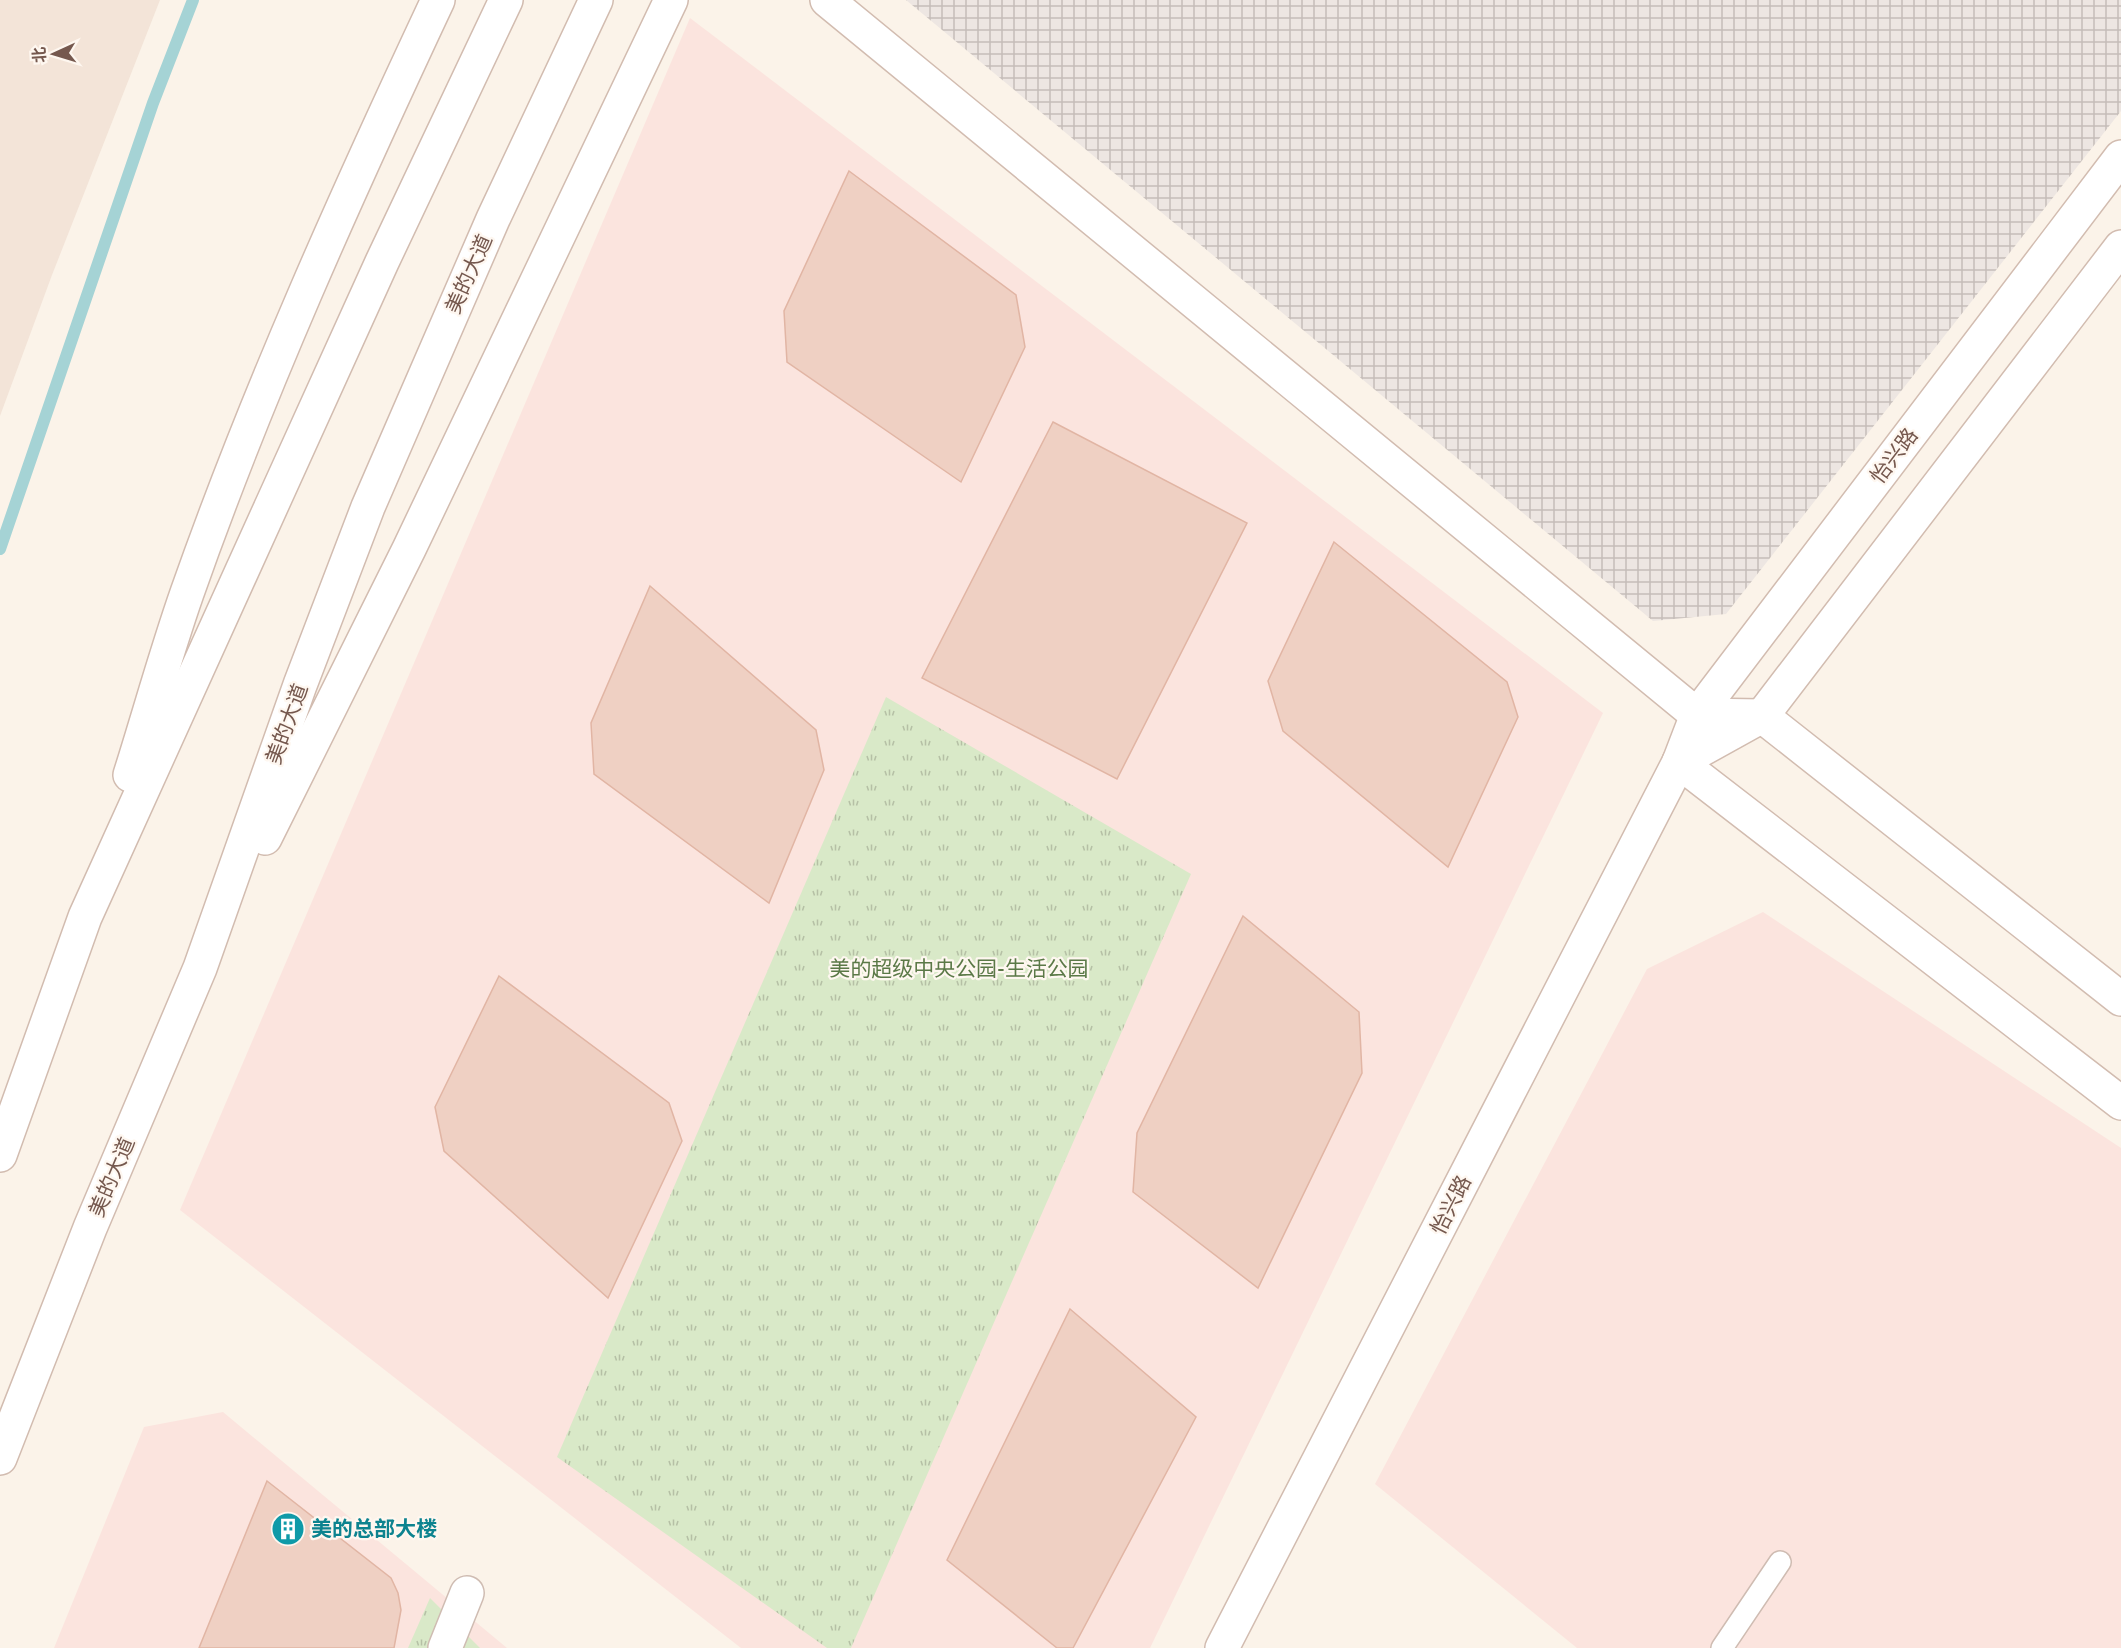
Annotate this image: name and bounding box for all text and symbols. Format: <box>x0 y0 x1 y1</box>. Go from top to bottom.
north arrow <box>24 24 84 84</box>
text: 北 <box>29 46 51 64</box>
street label: 美的大道 <box>440 230 498 318</box>
street label: 怡兴路 <box>1865 423 1923 489</box>
street label: 美的大道 <box>260 680 314 768</box>
park label: 美的超级中央公园-生活公园 <box>829 956 1089 982</box>
street label: 美的大道 <box>84 1133 140 1221</box>
street label: 怡兴路 <box>1425 1171 1477 1239</box>
building icon: 美的总部大楼 <box>270 1511 306 1547</box>
place label: 美的总部大楼 <box>311 1516 437 1542</box>

